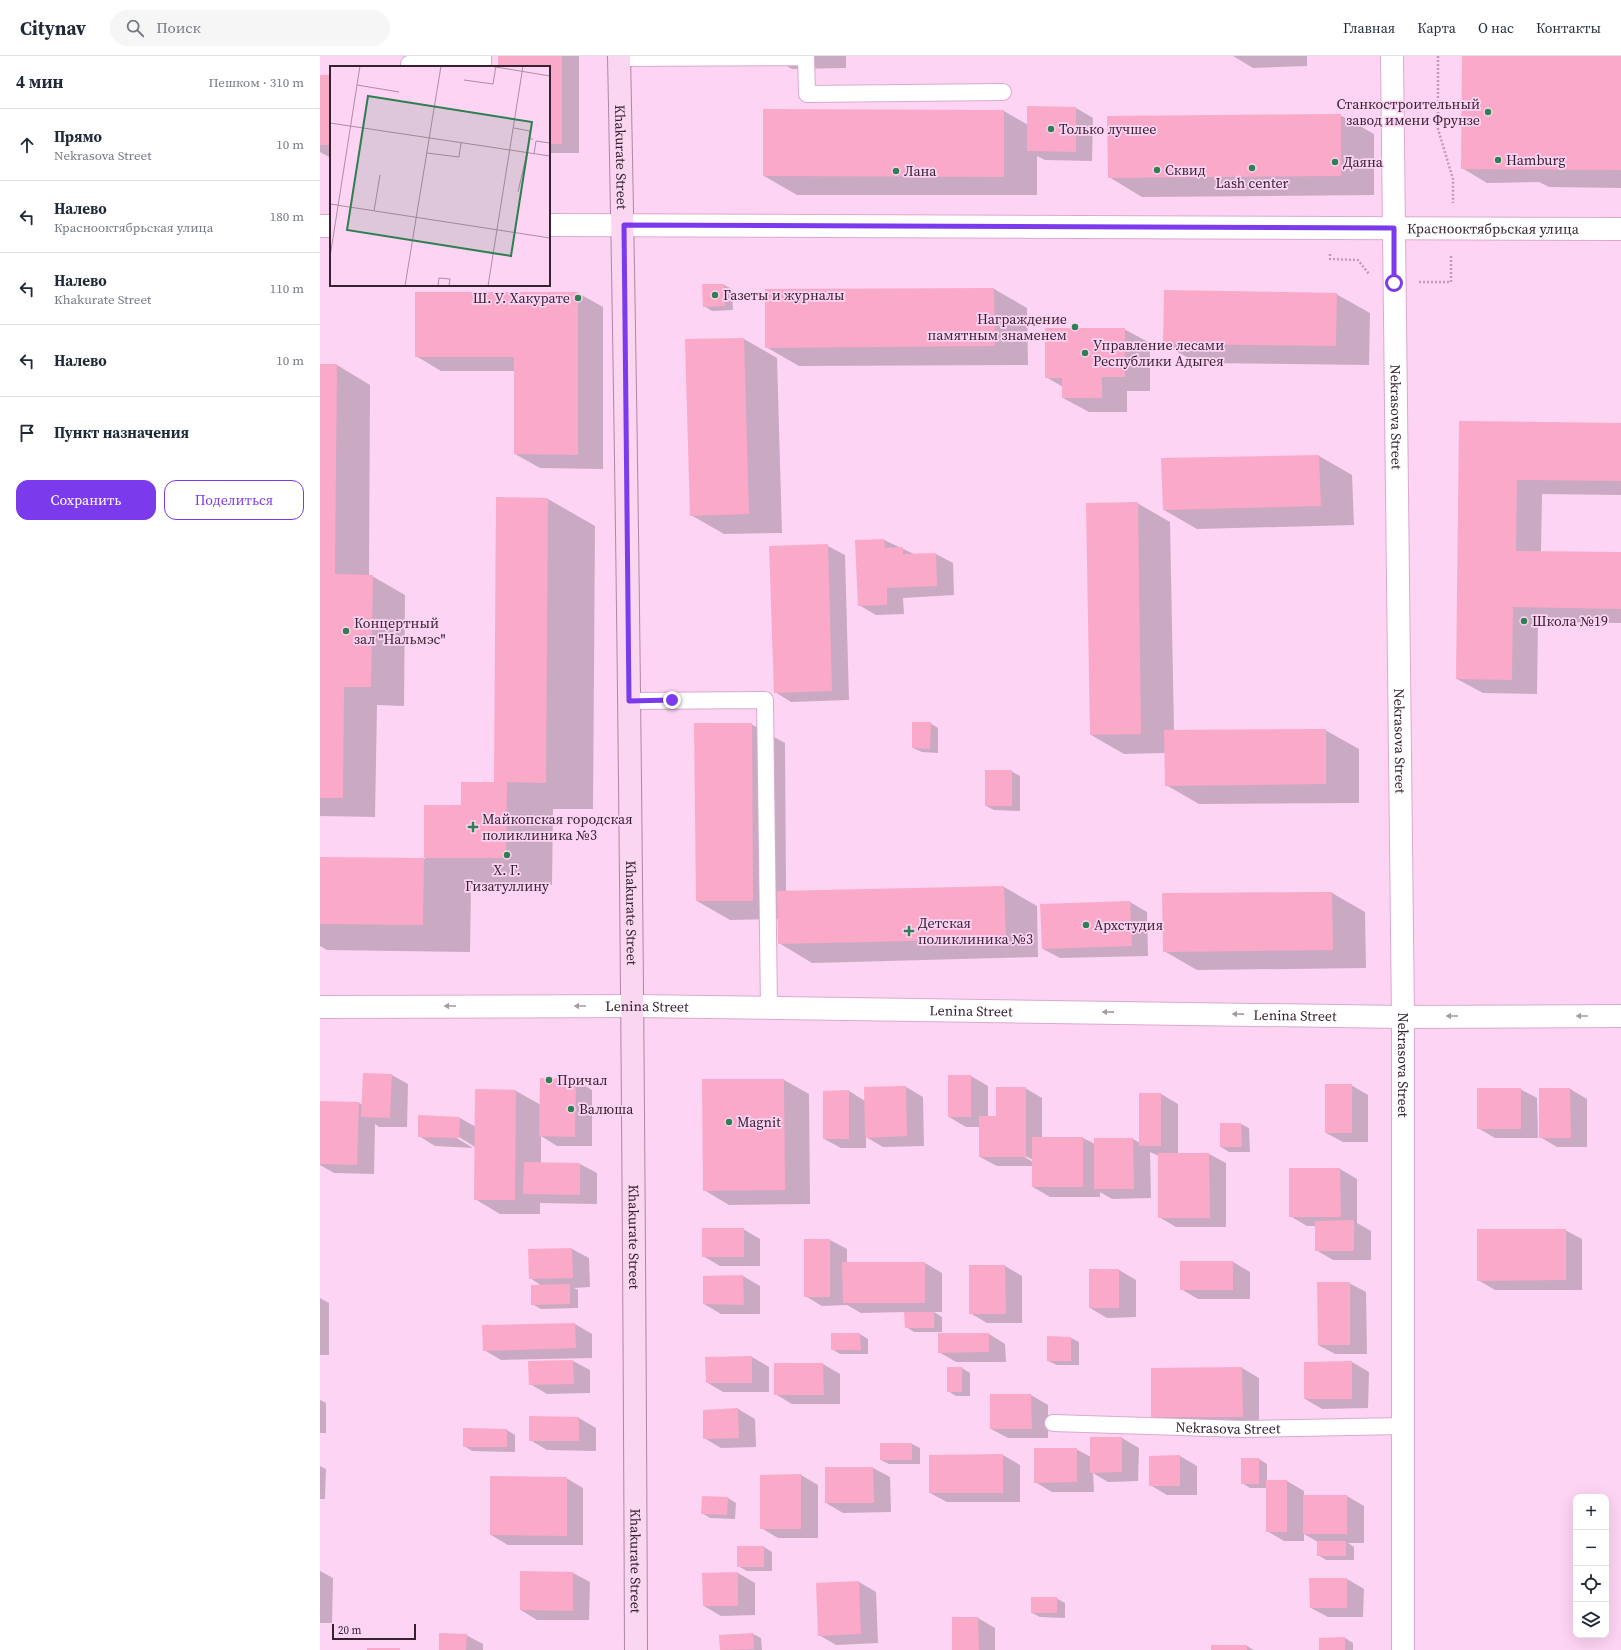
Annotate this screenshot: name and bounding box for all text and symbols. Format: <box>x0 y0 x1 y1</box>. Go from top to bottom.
search box <box>110 10 390 46</box>
text: Citynav <box>20 15 86 41</box>
icon: search <box>124 17 146 39</box>
text: Поиск <box>156 17 201 38</box>
text: Главная <box>1343 18 1395 38</box>
text: Карта <box>1417 18 1456 38</box>
text: О нас <box>1478 18 1514 38</box>
text: Контакты <box>1536 18 1601 38</box>
inset map <box>330 66 550 286</box>
text: 4 мин <box>16 70 64 94</box>
text: Пешком · 310 m <box>209 74 304 91</box>
place label: Станкостроительный завод имени Фрунзе <box>1337 94 1480 130</box>
street label: Khakurate Street <box>610 104 632 210</box>
marker: Станкостроительный завод имени Фрунзе <box>1483 107 1493 117</box>
place label: Только лучшее <box>1059 119 1156 139</box>
marker: Только лучшее <box>1046 124 1056 134</box>
text: Прямо <box>54 126 102 147</box>
icon: ahead <box>16 134 38 156</box>
text: 10 m <box>276 136 304 153</box>
text: Nekrasova Street <box>54 147 151 164</box>
place label: Hamburg <box>1506 150 1566 170</box>
place label: Даяна <box>1343 152 1384 172</box>
marker: Hamburg <box>1493 155 1503 165</box>
marker: Даяна <box>1330 157 1340 167</box>
place label: Сквид <box>1165 160 1206 180</box>
place label: Лана <box>904 161 937 181</box>
marker: Lash center <box>1247 163 1257 173</box>
marker: Сквид <box>1152 165 1162 175</box>
marker: Лана <box>891 166 901 176</box>
place label: Lash center <box>1215 173 1289 193</box>
text: Налево <box>54 198 107 219</box>
icon: left <box>16 206 38 228</box>
text: 180 m <box>270 208 304 225</box>
street label: Краснооктябрьская улица <box>1407 218 1580 239</box>
text: Краснооктябрьская улица <box>54 219 213 236</box>
text: Налево <box>54 270 107 291</box>
route start <box>1385 274 1403 292</box>
icon: left <box>16 278 38 300</box>
text: 110 m <box>270 280 304 297</box>
place label: Газеты и журналы <box>723 285 845 305</box>
place label: Ш. У. Хакурате <box>473 288 570 308</box>
marker: Газеты и журналы <box>710 290 720 300</box>
text: Khakurate Street <box>54 291 151 308</box>
marker: Ш. У. Хакурате <box>573 293 583 303</box>
place label: Награждение памятным знаменем <box>928 309 1067 345</box>
marker: Награждение памятным знаменем <box>1070 322 1080 332</box>
place label: Управление лесами Республики Адыгея <box>1093 335 1224 371</box>
marker: Управление лесами Республики Адыгея <box>1080 348 1090 358</box>
icon: left <box>16 350 38 372</box>
text: Налево <box>54 350 107 371</box>
text: 10 m <box>276 352 304 369</box>
street label: Nekrasova Street <box>1386 364 1407 470</box>
icon: arrive <box>16 422 38 444</box>
text: Пункт назначения <box>54 422 189 443</box>
button: Сохранить <box>16 480 156 520</box>
button: Поделиться <box>164 480 304 520</box>
place label: Школа №19 <box>1532 611 1608 631</box>
place label: Концертный зал "Нальмэс" <box>354 613 445 649</box>
marker: Школа №19 <box>1519 616 1529 626</box>
marker: Концертный зал "Нальмэс" <box>341 626 351 636</box>
street label: Nekrasova Street <box>1389 688 1410 794</box>
route end <box>663 691 681 709</box>
place label: Майкопская городская поликлиника №3 <box>482 809 633 845</box>
marker: Майкопская городская поликлиника №3 <box>467 821 479 833</box>
marker: Х. Г. Гизатуллину <box>502 850 512 860</box>
place label: Х. Г. Гизатуллину <box>465 860 550 896</box>
street label: Khakurate Street <box>621 860 642 966</box>
place label: Детская поликлиника №3 <box>918 913 1033 949</box>
place label: Архстудия <box>1094 915 1163 935</box>
marker: Архстудия <box>1081 920 1091 930</box>
marker: Детская поликлиника №3 <box>903 925 915 937</box>
street label: Lenina Street <box>605 996 689 1017</box>
street label: Lenina Street <box>929 1000 1013 1021</box>
one-way arrow <box>443 1003 456 1009</box>
one-way arrow <box>573 1003 586 1009</box>
street label: Lenina Street <box>1253 1005 1337 1026</box>
one-way arrow <box>1102 1009 1114 1016</box>
one-way arrow <box>1231 1011 1244 1017</box>
street label: Nekrasova Street <box>1393 1012 1413 1118</box>
one-way arrow <box>1445 1013 1458 1019</box>
one-way arrow <box>1575 1013 1588 1019</box>
place label: Причал <box>557 1070 608 1090</box>
marker: Причал <box>544 1075 554 1085</box>
place label: Валюша <box>579 1099 634 1119</box>
marker: Валюша <box>566 1104 576 1114</box>
place label: Magnit <box>737 1112 781 1132</box>
marker: Magnit <box>724 1117 734 1127</box>
street label: Khakurate Street <box>624 1184 644 1290</box>
street label: Nekrasova Street <box>1175 1417 1281 1439</box>
map controls <box>1573 1494 1609 1638</box>
button: + <box>1573 1494 1609 1530</box>
street label: Khakurate Street <box>625 1508 646 1614</box>
button: − <box>1573 1530 1609 1566</box>
button: locate <box>1573 1566 1609 1602</box>
button: layers <box>1573 1602 1609 1638</box>
scale bar <box>332 1622 416 1641</box>
text: 20 m <box>338 1623 361 1638</box>

